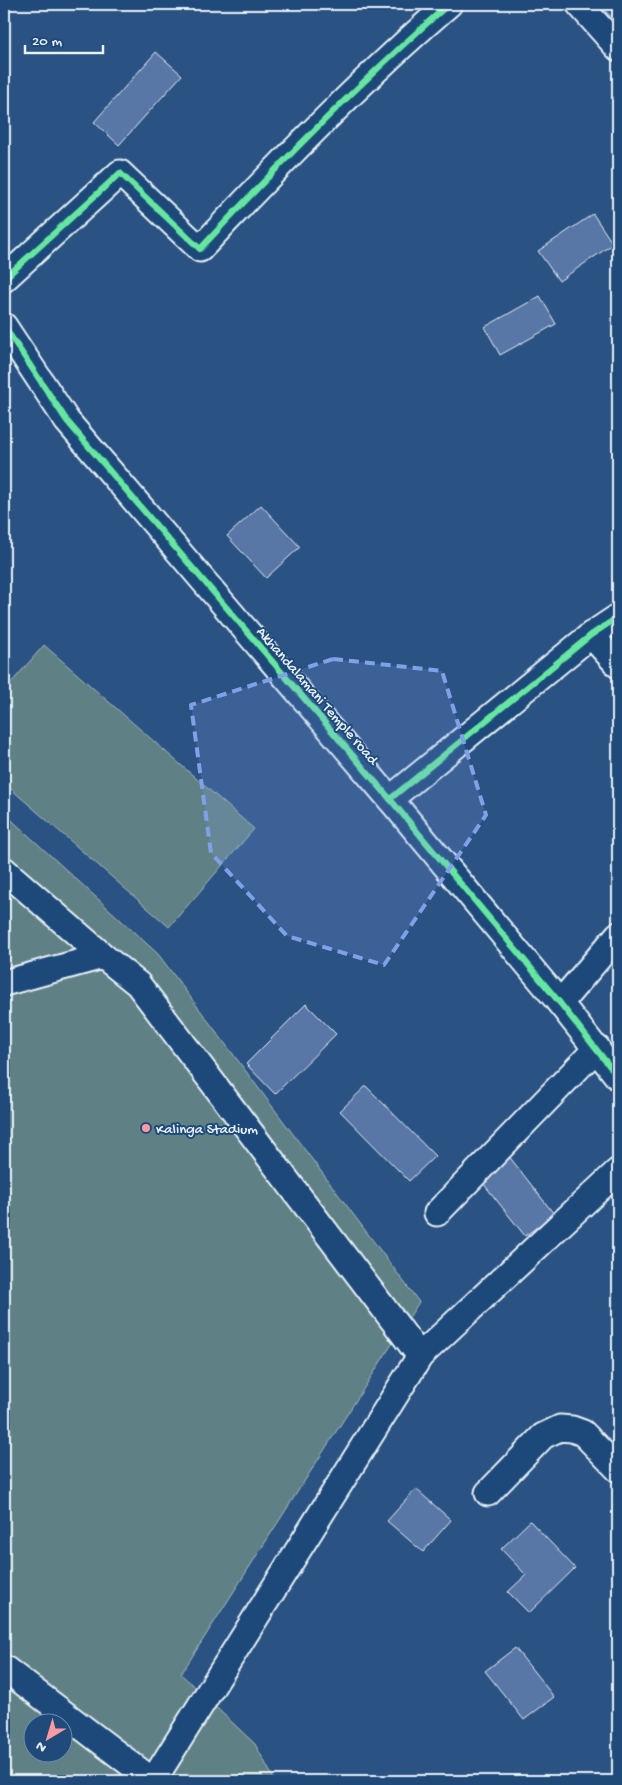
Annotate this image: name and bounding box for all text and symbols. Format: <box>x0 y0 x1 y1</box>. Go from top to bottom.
scale bar <box>25 22 102 54</box>
text: 20 m <box>32 33 62 51</box>
street label: Akhandalamani Temple road <box>252 624 382 770</box>
place label: Kalinga Stadium <box>156 1121 258 1139</box>
marker: Kalinga Stadium <box>140 1122 152 1134</box>
north arrow <box>22 1712 72 1762</box>
text: N <box>33 1737 50 1756</box>

